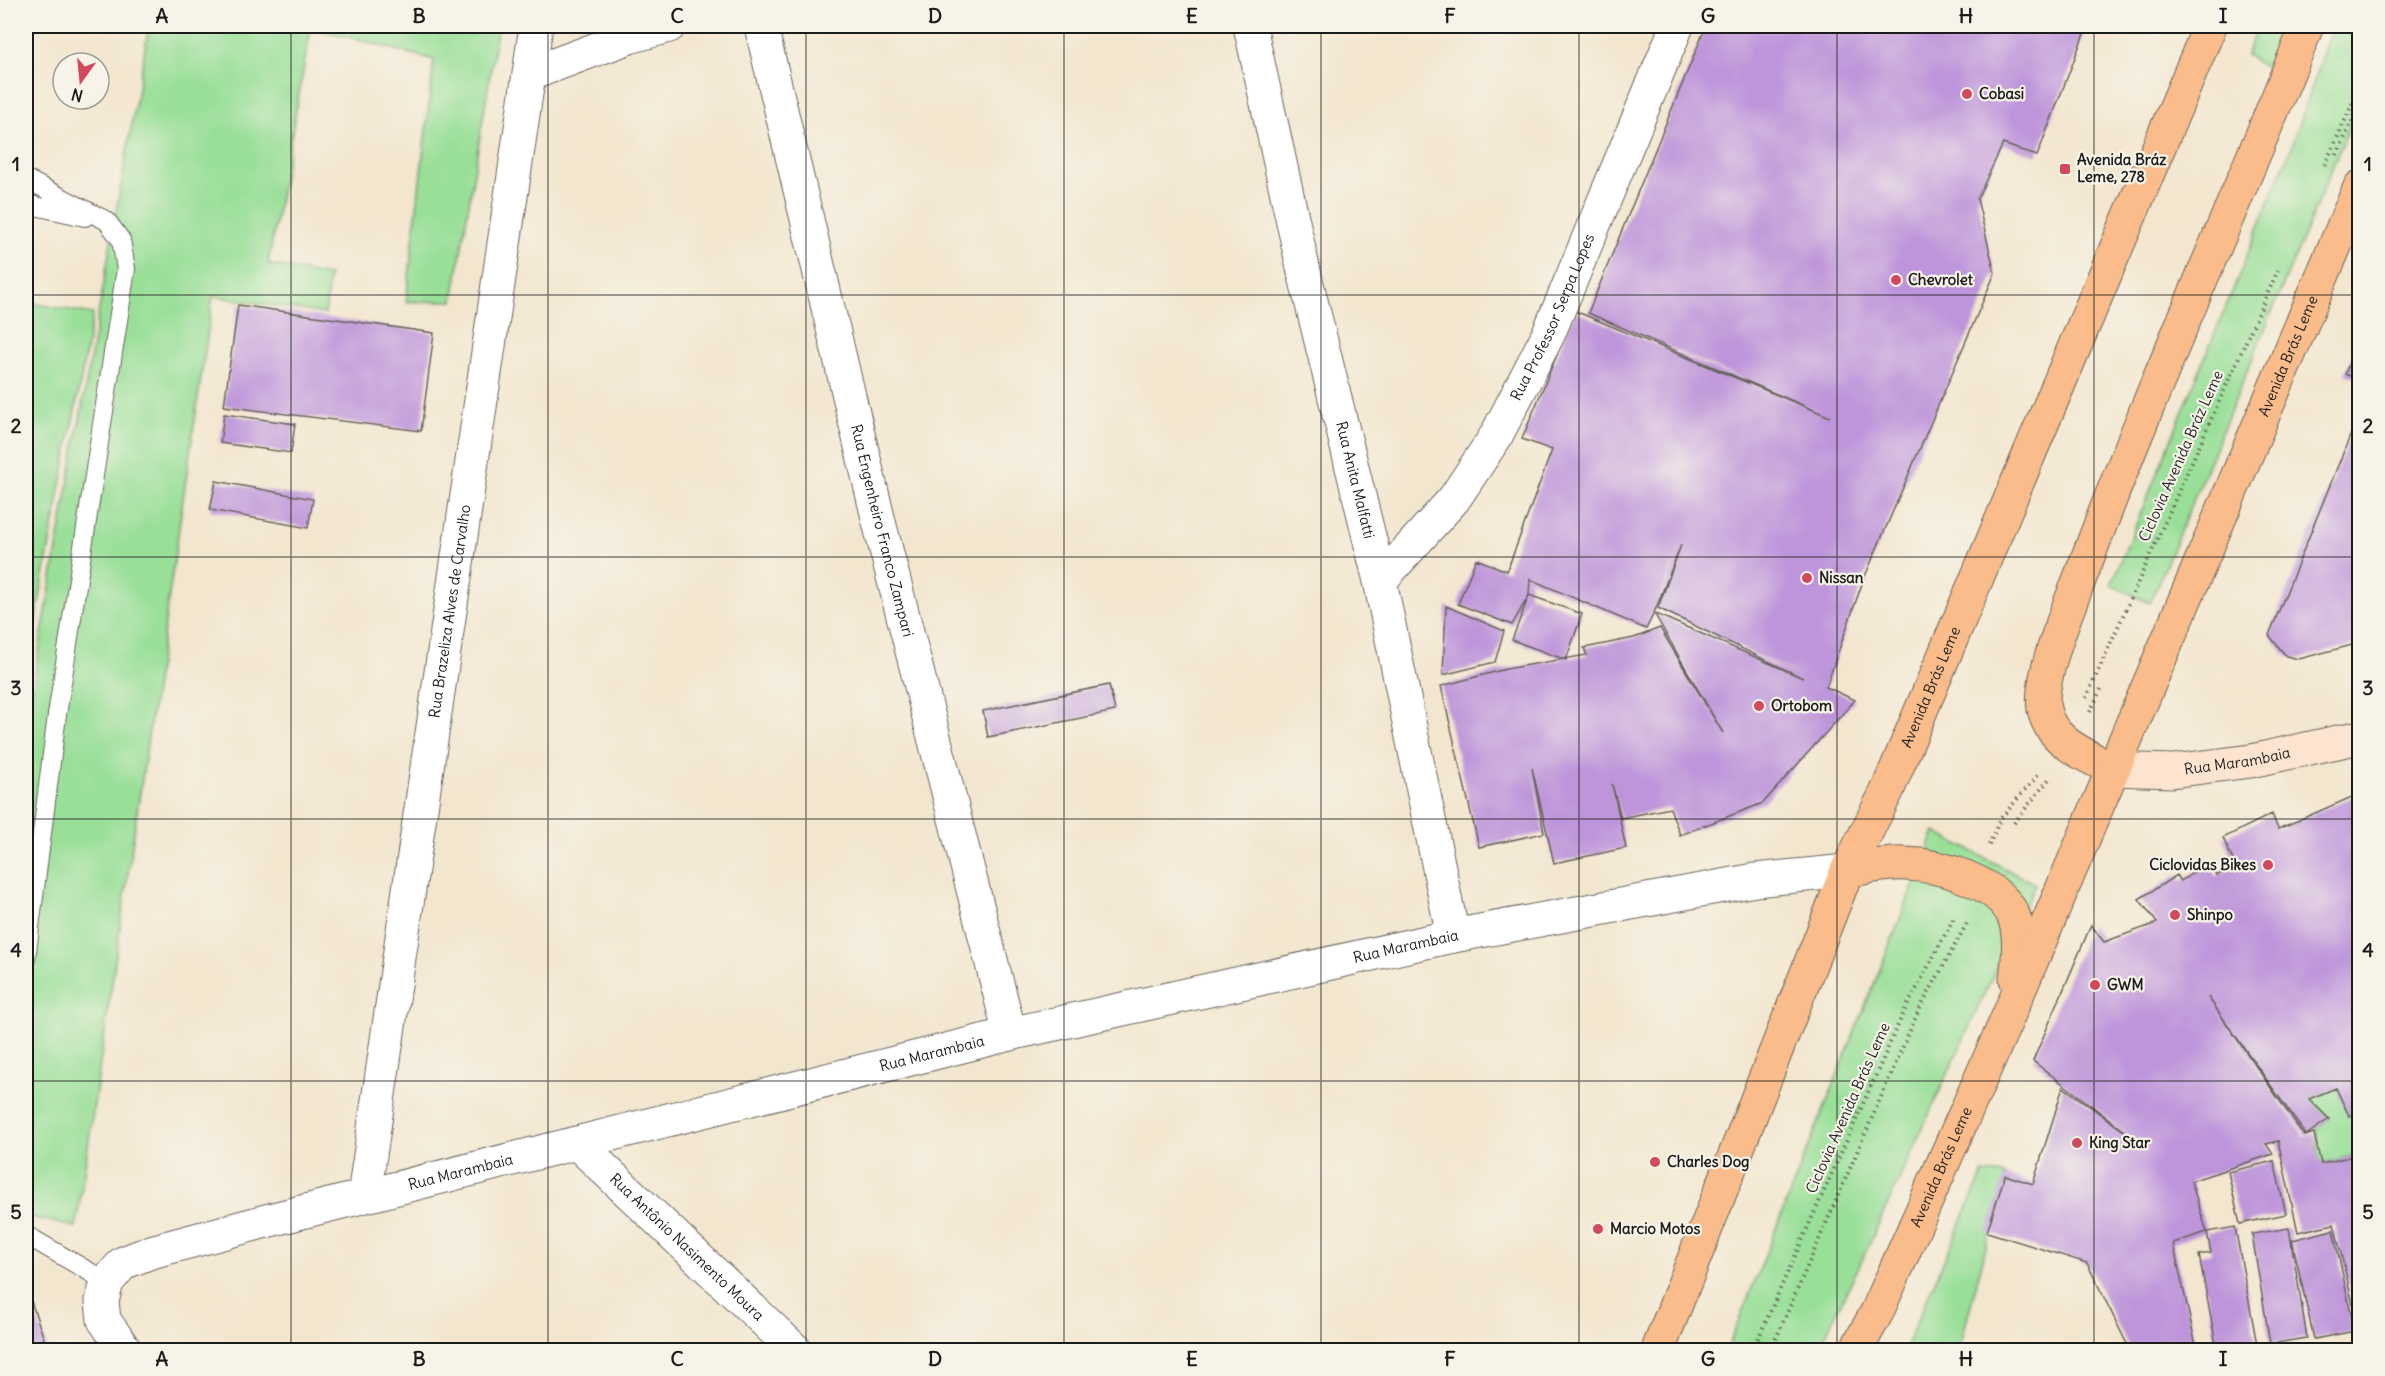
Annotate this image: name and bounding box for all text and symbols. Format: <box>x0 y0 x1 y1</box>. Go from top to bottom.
text: A <box>156 3 169 28</box>
text: B <box>412 3 426 28</box>
text: C <box>670 3 684 28</box>
text: D <box>928 3 942 28</box>
text: E <box>1186 3 1198 28</box>
text: F <box>1444 3 1456 28</box>
text: G <box>1701 3 1715 28</box>
text: H <box>1959 3 1973 28</box>
text: I <box>2219 3 2228 28</box>
north arrow <box>51 51 111 111</box>
text: N <box>69 84 85 107</box>
place label: Cobasi <box>1979 84 2024 103</box>
marker: Cobasi <box>1960 87 1974 101</box>
place label: Avenida Bráz Leme, 278 <box>2077 150 2166 186</box>
text: 1 <box>12 151 20 176</box>
text: 1 <box>2364 151 2372 176</box>
marker: Avenida Bráz Leme, 278 <box>2058 162 2072 176</box>
street label: Rua Professor Serpa Lopes <box>1506 231 1598 403</box>
place label: Chevrolet <box>1908 270 1974 289</box>
marker: Chevrolet <box>1889 273 1903 287</box>
street label: Avenida Brás Leme <box>2254 293 2322 419</box>
street label: Ciclovia Avenida Bráz Leme <box>2134 367 2227 544</box>
text: 2 <box>11 413 22 438</box>
text: 2 <box>2363 413 2374 438</box>
street label: Rua Anita Malfatti <box>1332 419 1379 540</box>
street label: Rua Engenheiro Franco Zampari <box>847 422 918 639</box>
street label: Rua Brazeliza Alves de Carvalho <box>424 503 475 719</box>
place label: Nissan <box>1819 568 1864 587</box>
marker: Nissan <box>1800 571 1814 585</box>
street label: Avenida Brás Leme <box>1896 624 1964 751</box>
text: 3 <box>10 675 22 700</box>
text: 3 <box>2362 675 2374 700</box>
place label: Ortobom <box>1771 696 1832 715</box>
marker: Ortobom <box>1752 699 1766 713</box>
street label: Rua Marambaia <box>2183 743 2292 778</box>
place label: Ciclovidas Bikes <box>2149 855 2256 874</box>
marker: Ciclovidas Bikes <box>2261 858 2275 872</box>
place label: Shinpo <box>2187 905 2234 925</box>
marker: Shinpo <box>2168 908 2182 922</box>
street label: Rua Marambaia <box>1351 925 1460 967</box>
text: 4 <box>10 937 22 962</box>
text: 4 <box>2362 937 2374 962</box>
place label: GWM <box>2107 975 2144 994</box>
marker: GWM <box>2088 978 2102 992</box>
street label: Ciclovia Avenida Brás Leme <box>1801 1019 1894 1196</box>
street label: Rua Marambaia <box>877 1031 987 1075</box>
street label: Avenida Brás Leme <box>1906 1104 1976 1230</box>
place label: King Star <box>2089 1133 2151 1153</box>
marker: King Star <box>2070 1136 2084 1150</box>
street label: Rua Marambaia <box>406 1149 515 1194</box>
place label: Charles Dog <box>1667 1152 1750 1172</box>
marker: Charles Dog <box>1648 1155 1662 1169</box>
street label: Rua Antônio Nasimento Moura <box>606 1169 769 1325</box>
text: 5 <box>10 1199 22 1224</box>
text: 5 <box>2362 1199 2374 1224</box>
place label: Marcio Motos <box>1610 1219 1700 1238</box>
marker: Marcio Motos <box>1591 1222 1605 1236</box>
text: A <box>156 1346 169 1371</box>
text: B <box>412 1346 426 1371</box>
text: C <box>670 1346 684 1371</box>
text: D <box>928 1346 942 1371</box>
text: E <box>1186 1346 1198 1371</box>
text: F <box>1444 1346 1456 1371</box>
text: G <box>1701 1346 1715 1371</box>
text: H <box>1959 1346 1973 1371</box>
text: I <box>2219 1346 2228 1371</box>

